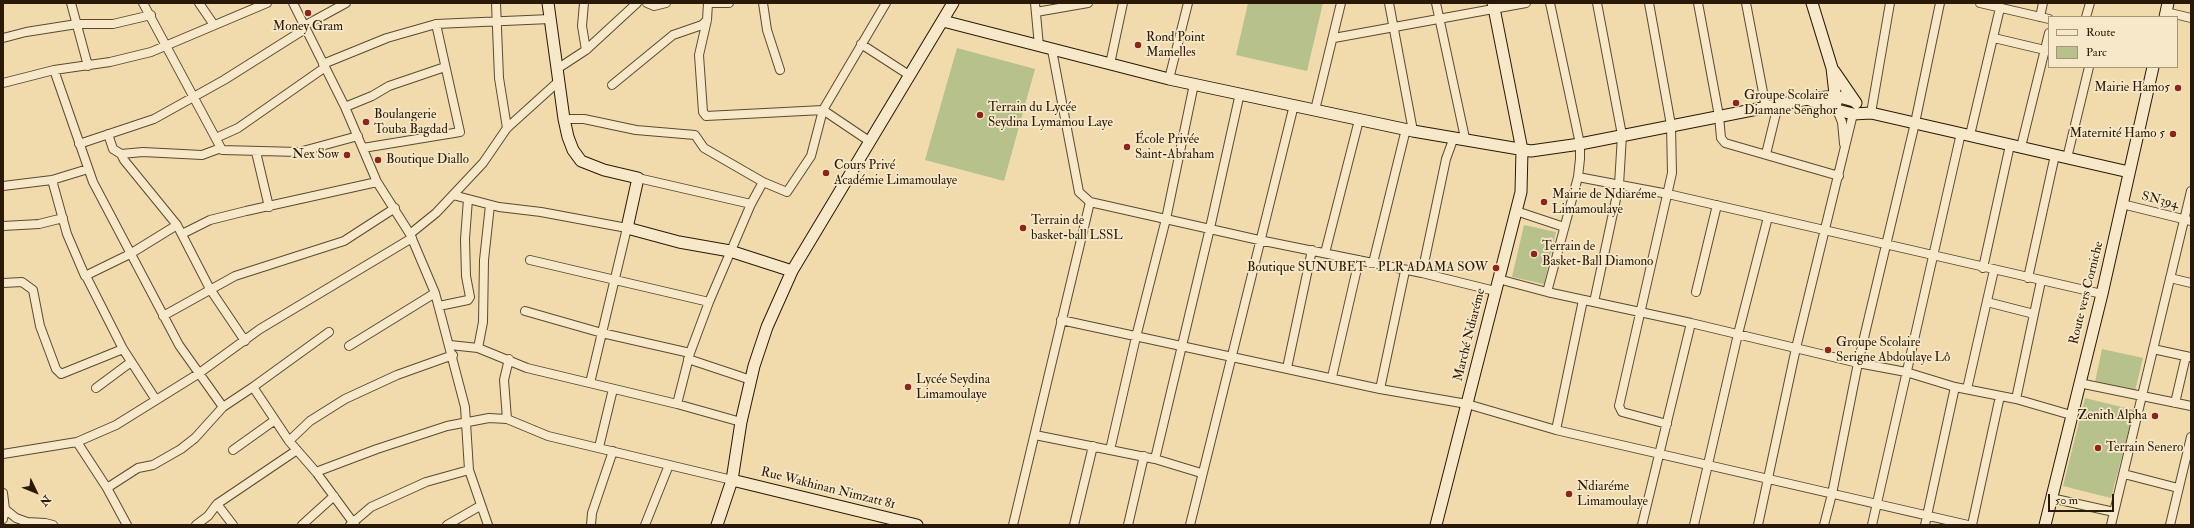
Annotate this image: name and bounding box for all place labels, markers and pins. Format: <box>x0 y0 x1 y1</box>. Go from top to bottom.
marker: Money Gram <box>303 8 313 18</box>
place label: Money Gram <box>273 19 343 35</box>
place label: Rond Point Mamelles <box>1146 30 1205 61</box>
marker: Rond Point Mamelles <box>1133 40 1143 50</box>
place label: Mairie Hamo5 <box>2094 80 2170 96</box>
marker: Mairie Hamo5 <box>2173 83 2183 93</box>
place label: Groupe Scolaire Diamane Senghor <box>1744 88 1837 119</box>
marker: Groupe Scolaire Diamane Senghor <box>1731 98 1741 108</box>
place label: Terrain du Lycée Seydina Lymamou Laye <box>988 100 1113 131</box>
place label: Boulangerie Touba Bagdad <box>374 107 448 138</box>
marker: Terrain du Lycée Seydina Lymamou Laye <box>975 110 985 120</box>
marker: Boulangerie Touba Bagdad <box>361 117 371 127</box>
place label: Maternité Hamo 5 <box>2069 126 2165 142</box>
marker: Maternité Hamo 5 <box>2168 129 2178 139</box>
place label: École Privée Saint-Abraham <box>1135 132 1214 163</box>
marker: École Privée Saint-Abraham <box>1122 142 1132 152</box>
place label: Nex Sow <box>292 147 339 163</box>
marker: Nex Sow <box>342 150 352 160</box>
place label: Boutique Diallo <box>386 152 469 168</box>
marker: Boutique Diallo <box>373 155 383 165</box>
place label: Cours Privé Académie Limamoulaye <box>834 158 957 189</box>
marker: Cours Privé Académie Limamoulaye <box>821 168 831 178</box>
place label: Mairie de Ndiaréme Limamoulaye <box>1552 187 1657 218</box>
marker: Mairie de Ndiaréme Limamoulaye <box>1539 197 1549 207</box>
place label: Terrain de basket-ball LSSL <box>1031 213 1123 244</box>
marker: Terrain de basket-ball LSSL <box>1018 223 1028 233</box>
place label: Terrain de Basket-Ball Diamono <box>1542 239 1653 270</box>
marker: Terrain de Basket-Ball Diamono <box>1529 249 1539 259</box>
place label: Boutique SUNUBET – PLR ADAMA SOW <box>1247 260 1488 276</box>
marker: Boutique SUNUBET – PLR ADAMA SOW <box>1491 263 1501 273</box>
place label: Groupe Scolaire Serigne Abdoulaye Lô <box>1836 335 1950 366</box>
marker: Groupe Scolaire Serigne Abdoulaye Lô <box>1823 345 1833 355</box>
place label: Lycée Seydina Limamoulaye <box>916 372 990 403</box>
marker: Lycée Seydina Limamoulaye <box>903 382 913 392</box>
place label: Zenith Alpha <box>2078 408 2147 424</box>
marker: Zenith Alpha <box>2150 411 2160 421</box>
place label: Terrain Senero <box>2106 440 2183 456</box>
marker: Terrain Senero <box>2093 443 2103 453</box>
place label: Ndiaréme Limamoulaye <box>1577 479 1648 510</box>
marker: Ndiaréme Limamoulaye <box>1564 489 1574 499</box>

